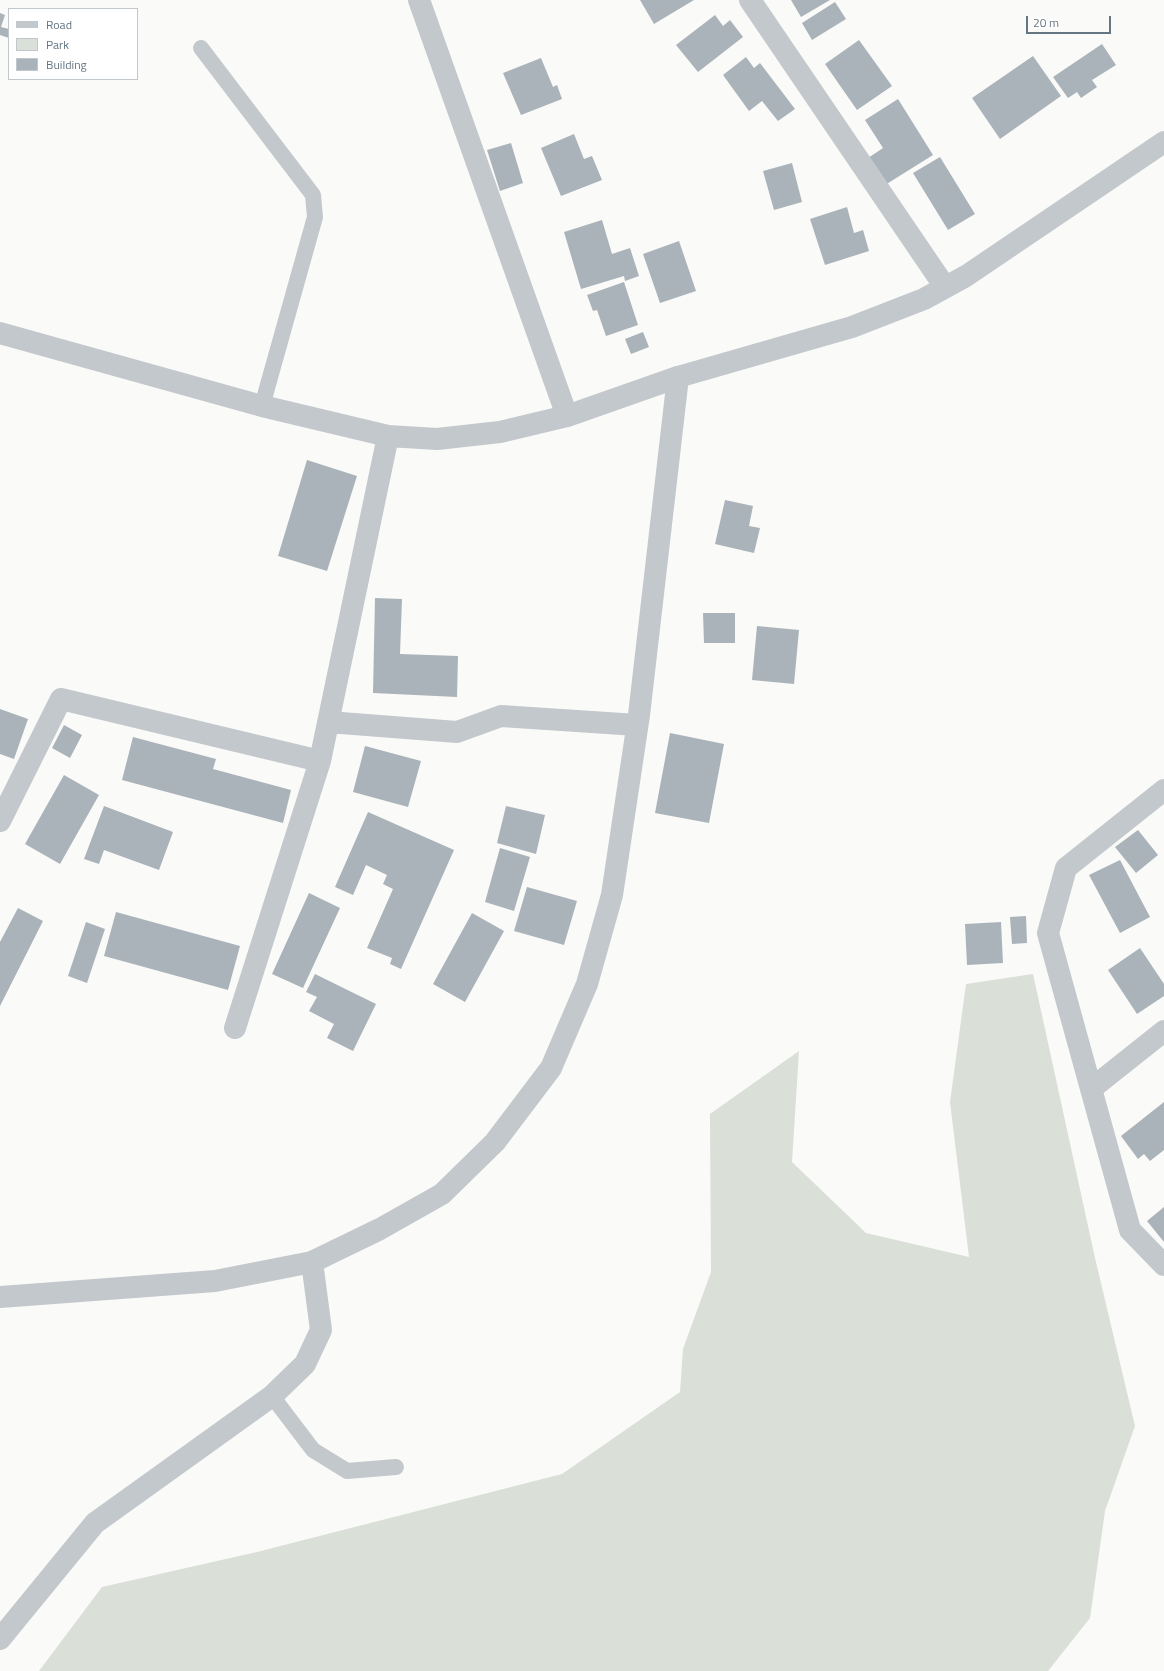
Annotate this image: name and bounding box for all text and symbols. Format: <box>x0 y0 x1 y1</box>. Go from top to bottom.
legend <box>8 8 138 80</box>
scale bar <box>1028 8 1113 34</box>
text: 20 m <box>1033 13 1059 32</box>
text: Road <box>46 15 72 34</box>
text: Park <box>46 35 69 54</box>
text: Building <box>46 55 87 74</box>

